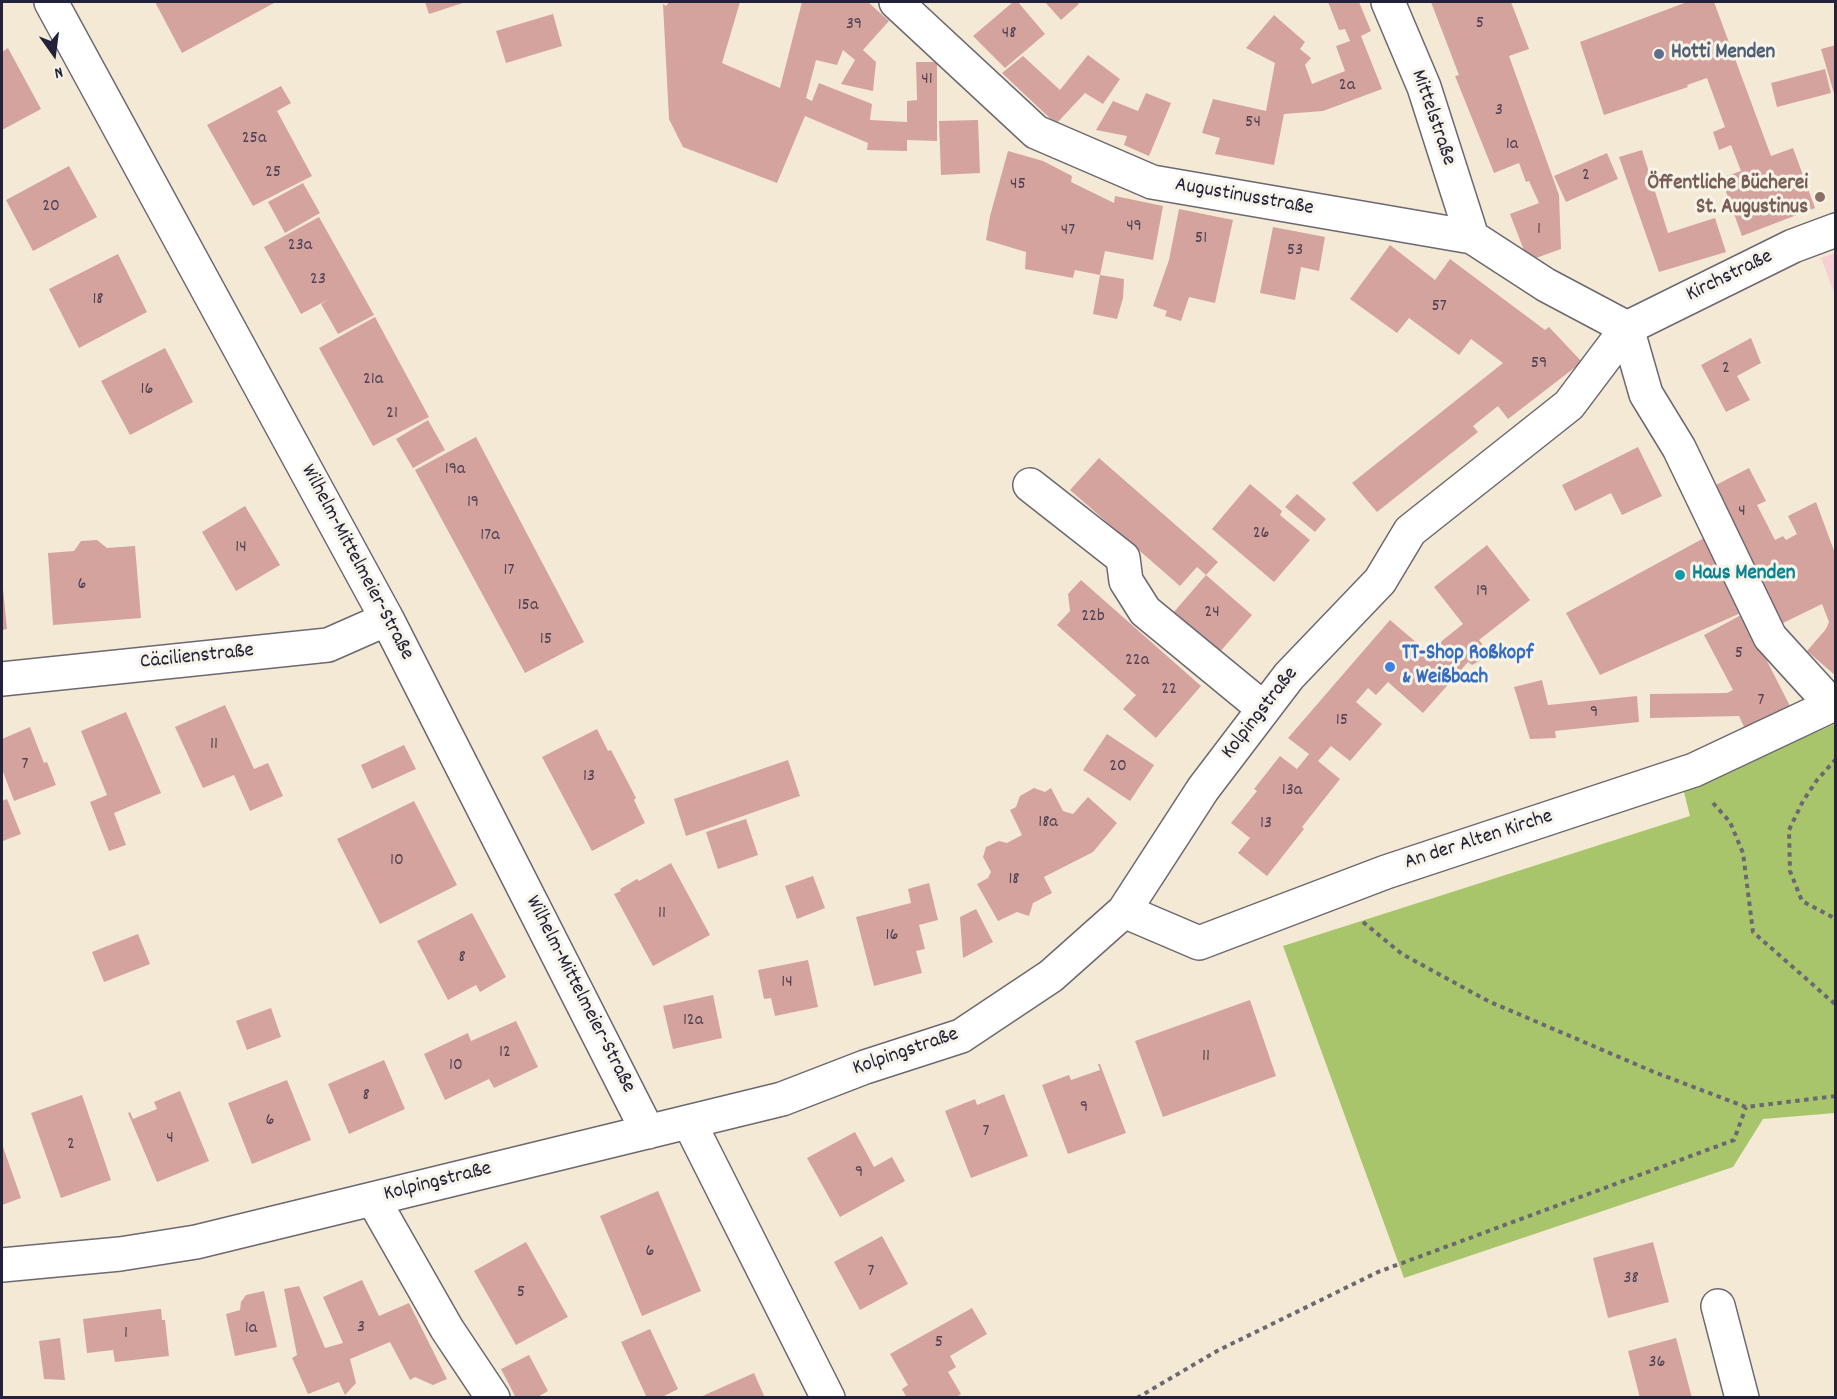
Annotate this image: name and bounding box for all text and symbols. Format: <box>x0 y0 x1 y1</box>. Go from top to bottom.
house number: 5 <box>1476 14 1484 36</box>
house number: 39 <box>846 15 862 37</box>
north arrow <box>24 24 84 84</box>
house number: 48 <box>1002 24 1016 46</box>
place label: Hotti Menden <box>1671 41 1775 67</box>
marker: Hotti Menden <box>1652 47 1666 61</box>
text: N <box>52 60 65 84</box>
street label: Mittelstraße <box>1404 67 1460 169</box>
house number: 41 <box>921 70 933 92</box>
house number: 2a <box>1339 76 1355 98</box>
house number: 3 <box>1495 101 1503 123</box>
house number: 54 <box>1245 113 1261 135</box>
house number: 25a <box>242 129 266 151</box>
house number: 1a <box>1506 135 1518 157</box>
house number: 25 <box>265 163 281 185</box>
house number: 2 <box>1582 166 1590 188</box>
place label: Öffentliche Bücherei St. Augustinus <box>1648 172 1808 222</box>
street label: Augustinusstraße <box>1173 173 1315 223</box>
house number: 45 <box>1010 175 1026 197</box>
marker: Öffentliche Bücherei St. Augustinus <box>1813 190 1827 204</box>
house number: 20 <box>42 197 60 219</box>
house number: 49 <box>1126 217 1142 239</box>
house number: 1 <box>1537 220 1541 242</box>
house number: 47 <box>1061 221 1075 243</box>
house number: 51 <box>1195 229 1207 251</box>
house number: 23a <box>288 236 312 258</box>
house number: 53 <box>1287 241 1303 263</box>
street label: Kirchstraße <box>1683 245 1777 309</box>
house number: 23 <box>310 270 326 292</box>
house number: 18 <box>92 290 104 312</box>
house number: 57 <box>1431 297 1447 319</box>
house number: 59 <box>1531 354 1547 376</box>
house number: 2 <box>1722 359 1730 381</box>
house number: 21a <box>363 370 383 392</box>
house number: 16 <box>141 380 153 402</box>
house number: 21 <box>386 404 398 426</box>
house number: 19a <box>445 460 465 482</box>
street label: Wilhelm-Mittelmeier-Straße <box>294 461 418 665</box>
house number: 19 <box>467 493 479 515</box>
house number: 4 <box>1738 502 1746 524</box>
house number: 26 <box>1253 524 1269 546</box>
house number: 17a <box>480 526 500 548</box>
house number: 14 <box>235 538 247 560</box>
house number: 17 <box>504 561 514 583</box>
place label: Haus Menden <box>1692 562 1795 588</box>
marker: Haus Menden <box>1673 568 1687 582</box>
house number: 6 <box>78 575 86 597</box>
house number: 19 <box>1476 582 1488 604</box>
house number: 15a <box>518 596 538 618</box>
house number: 24 <box>1204 603 1220 625</box>
house number: 22b <box>1081 607 1105 629</box>
house number: 15 <box>540 630 552 652</box>
street label: Cäcilienstraße <box>139 639 255 677</box>
place label: TT-Shop Roßkopf & Weißbach <box>1402 642 1533 692</box>
house number: 5 <box>1735 644 1743 666</box>
house number: 22a <box>1125 651 1149 673</box>
marker: TT-Shop Roßkopf & Weißbach <box>1383 660 1397 674</box>
street label: Kolpingstraße <box>1217 663 1305 765</box>
house number: 22 <box>1161 680 1177 702</box>
house number: 7 <box>1758 691 1764 713</box>
house number: 9 <box>1590 703 1598 725</box>
house number: 15 <box>1336 711 1348 733</box>
house number: 11 <box>210 735 218 757</box>
house number: 7 <box>22 755 28 777</box>
house number: 20 <box>1109 757 1127 779</box>
house number: 13 <box>583 767 595 789</box>
house number: 13a <box>1282 781 1302 803</box>
street label: An der Alten Kirche <box>1402 805 1556 877</box>
house number: 18a <box>1038 813 1058 835</box>
house number: 13 <box>1260 814 1272 836</box>
house number: 10 <box>390 851 404 873</box>
house number: 18 <box>1008 870 1020 892</box>
street label: Wilhelm-Mittelmeier-Straße <box>518 892 640 1098</box>
house number: 11 <box>658 904 666 926</box>
house number: 16 <box>886 926 898 948</box>
house number: 8 <box>458 948 466 970</box>
house number: 14 <box>781 973 793 995</box>
house number: 12a <box>683 1011 703 1033</box>
street label: Kolpingstraße <box>850 1023 962 1083</box>
house number: 12 <box>499 1043 511 1065</box>
house number: 11 <box>1202 1047 1210 1069</box>
house number: 10 <box>449 1056 463 1078</box>
house number: 8 <box>362 1086 370 1108</box>
house number: 9 <box>1080 1098 1088 1120</box>
house number: 6 <box>266 1111 274 1133</box>
house number: 7 <box>983 1122 989 1144</box>
house number: 4 <box>166 1129 174 1151</box>
house number: 2 <box>67 1135 75 1157</box>
street label: Kolpingstraße <box>382 1157 494 1209</box>
house number: 9 <box>855 1163 863 1185</box>
house number: 6 <box>646 1242 654 1264</box>
house number: 7 <box>868 1262 874 1284</box>
house number: 38 <box>1623 1269 1639 1291</box>
house number: 5 <box>517 1283 525 1305</box>
house number: 3 <box>357 1318 365 1340</box>
house number: 1a <box>245 1319 257 1341</box>
house number: 1 <box>124 1324 128 1346</box>
house number: 5 <box>935 1333 943 1355</box>
house number: 36 <box>1649 1353 1665 1375</box>

